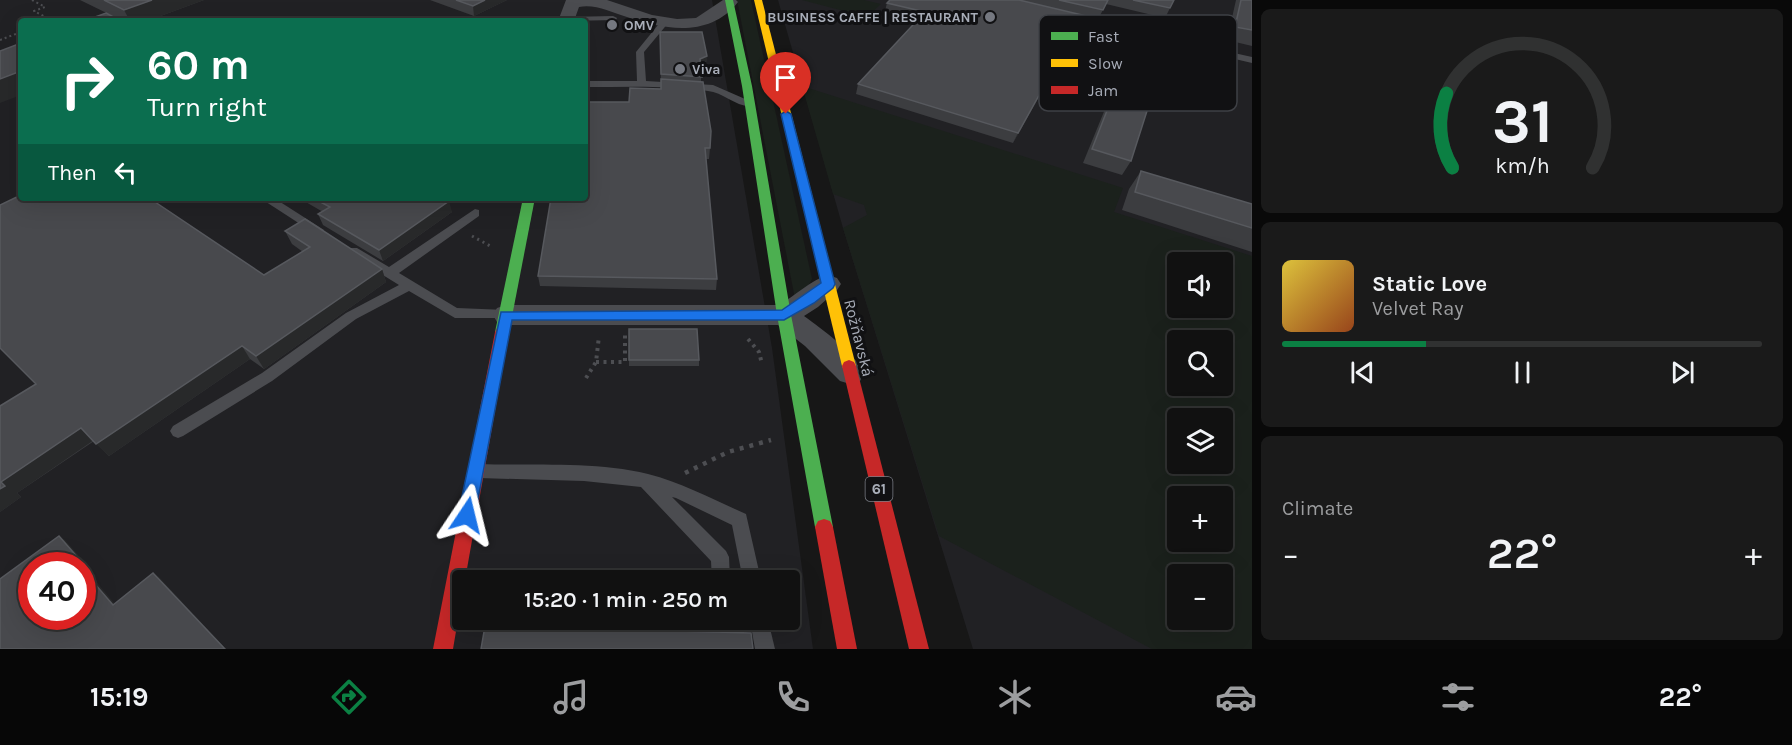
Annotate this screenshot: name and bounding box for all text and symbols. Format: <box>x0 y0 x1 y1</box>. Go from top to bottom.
place label: BUSINESS CAFFE | RESTAURANT <box>767 9 979 26</box>
marker: BUSINESS CAFFE | RESTAURANT <box>983 10 997 24</box>
legend <box>1039 15 1237 111</box>
place label: OMV <box>624 17 655 34</box>
marker: OMV <box>605 18 619 32</box>
text: Fast <box>1088 27 1119 46</box>
text: 60 m <box>147 40 250 90</box>
icon: right <box>48 42 126 120</box>
pin <box>760 52 811 114</box>
text: Slow <box>1088 54 1123 73</box>
place label: Viva <box>692 61 720 78</box>
icon: arrive <box>769 61 802 94</box>
marker: Viva <box>673 62 687 76</box>
text: Jam <box>1088 81 1118 100</box>
text: 31 <box>1491 85 1553 158</box>
text: Turn right <box>147 91 267 123</box>
text: km/h <box>1495 154 1549 179</box>
icon: left <box>109 156 142 189</box>
text: Then <box>48 160 97 186</box>
map controls <box>1167 252 1233 630</box>
button: sound <box>1167 252 1233 318</box>
text: Static Love <box>1372 271 1487 297</box>
street label: Rožňavská <box>840 297 878 379</box>
text: Velvet Ray <box>1372 297 1464 320</box>
button: search <box>1167 330 1233 396</box>
icon: previous <box>1346 356 1379 389</box>
icon: pause <box>1506 356 1539 389</box>
icon: next <box>1666 356 1699 389</box>
button: layers <box>1167 408 1233 474</box>
road number: 61 <box>866 477 892 501</box>
position arrow <box>435 483 499 547</box>
button: + <box>1167 486 1233 552</box>
text: Climate <box>1282 497 1353 520</box>
text: 22° <box>1487 527 1557 579</box>
text: − <box>1282 535 1299 573</box>
text: + <box>1745 535 1762 573</box>
speed limit sign: 40 <box>18 552 96 630</box>
button: − <box>1167 564 1233 630</box>
text: 15:20 · 1 min · 250 m <box>524 587 728 613</box>
icon: directions <box>328 676 370 718</box>
icon: music <box>550 676 592 718</box>
icon: phone <box>772 676 814 718</box>
icon: climate <box>994 676 1036 718</box>
icon: car <box>1215 676 1257 718</box>
icon: filters <box>1437 676 1479 718</box>
text: 15:19 <box>90 681 149 713</box>
text: 22° <box>1659 681 1702 713</box>

